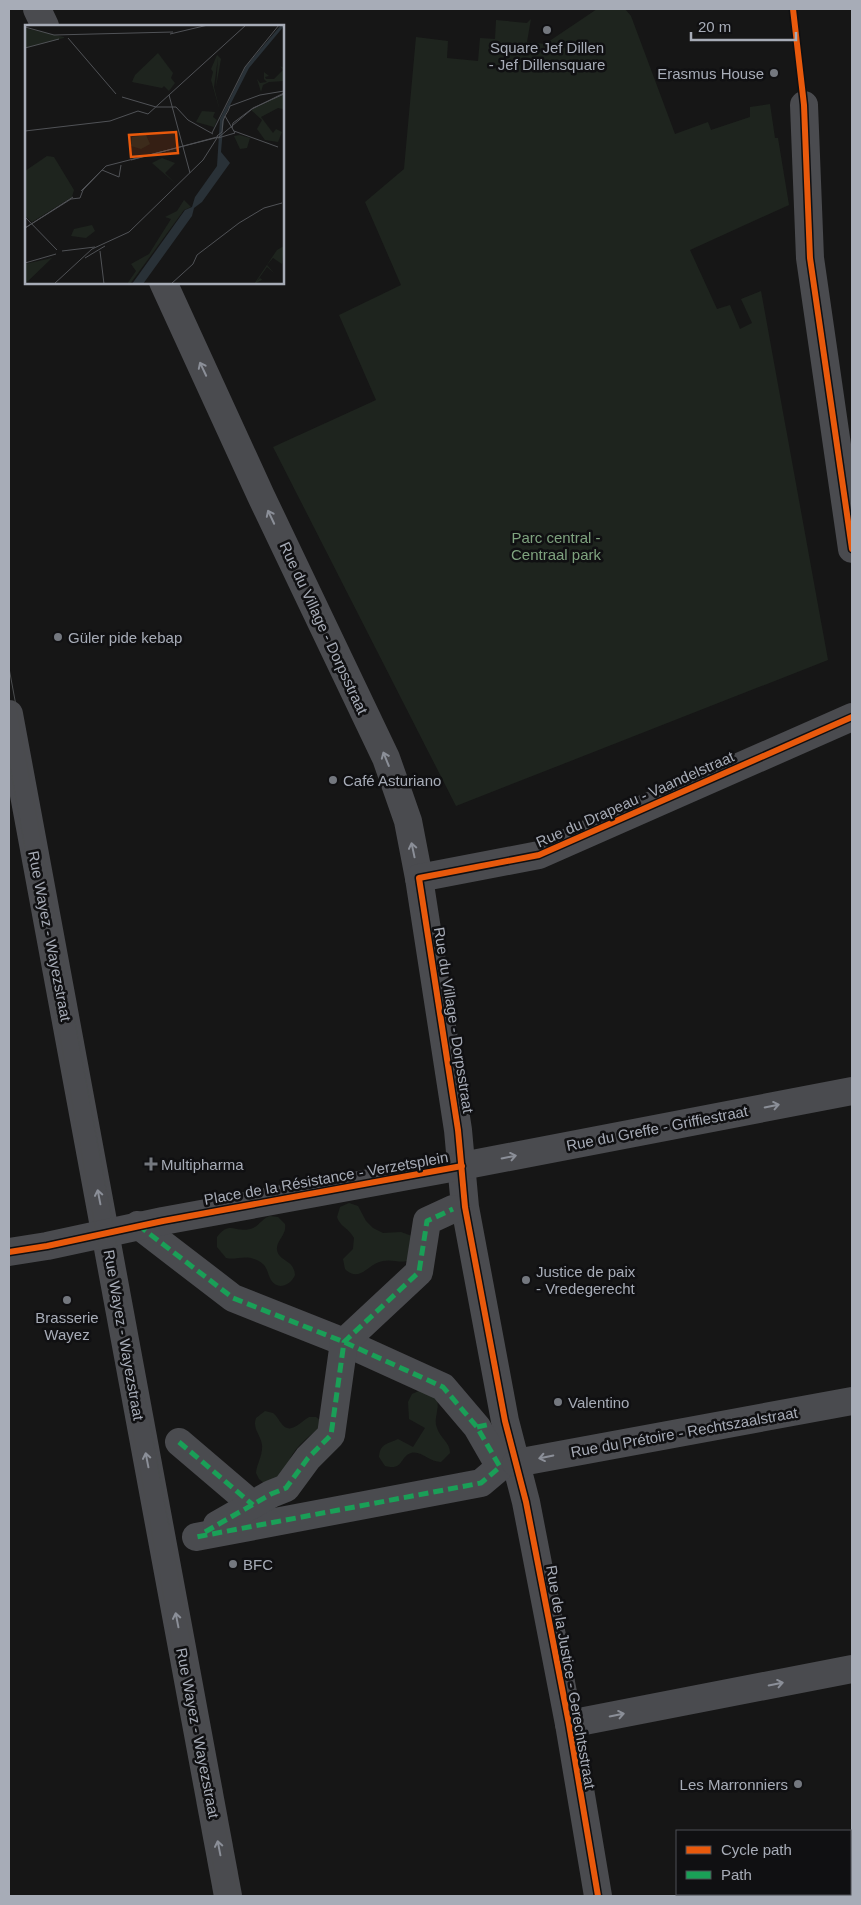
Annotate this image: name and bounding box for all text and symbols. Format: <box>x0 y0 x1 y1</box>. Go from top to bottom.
scale bar <box>691 10 796 42</box>
text: 20 m <box>698 18 731 35</box>
marker: Square Jef Dillen - Jef Dillensquare <box>541 24 553 36</box>
inset map <box>25 25 284 284</box>
place label: Square Jef Dillen - Jef Dillensquare <box>489 39 605 73</box>
place label: Erasmus House <box>657 65 764 82</box>
marker: Erasmus House <box>768 67 780 79</box>
one-way arrow <box>198 362 207 377</box>
one-way arrow <box>266 510 275 525</box>
park label: Parc central - Centraal park <box>511 529 602 563</box>
street label: Rue du Village - Dorpsstraat <box>277 539 372 718</box>
place label: Güler pide kebap <box>68 629 182 646</box>
marker: Güler pide kebap <box>52 631 64 643</box>
street label: Rue du Drapeau - Vaandelstraat <box>533 747 737 850</box>
one-way arrow <box>380 752 390 767</box>
place label: Café Asturiano <box>343 772 441 789</box>
marker: Café Asturiano <box>327 774 339 786</box>
one-way arrow <box>408 842 418 858</box>
street label: Rue Wayez - Wayezstraat <box>25 849 75 1023</box>
street label: Rue du Village - Dorpsstraat <box>431 926 477 1115</box>
one-way arrow <box>764 1101 780 1111</box>
street label: Rue du Greffe - Griffiestraat <box>565 1102 750 1154</box>
street label: Place de la Résistance - Verzetsplein <box>203 1148 449 1208</box>
one-way arrow <box>501 1152 517 1161</box>
place label: Multipharma <box>161 1156 244 1173</box>
marker: Multipharma <box>145 1158 157 1170</box>
one-way arrow <box>93 1189 103 1205</box>
street label: Rue Wayez - Wayezstraat <box>101 1248 148 1423</box>
place label: Justice de paix - Vredegerecht <box>536 1263 636 1297</box>
marker: Justice de paix - Vredegerecht <box>520 1274 532 1286</box>
marker: Brasserie Wayez <box>61 1294 73 1306</box>
place label: Brasserie Wayez <box>35 1309 99 1343</box>
place label: Valentino <box>568 1394 629 1411</box>
marker: Valentino <box>552 1396 564 1408</box>
street label: Rue du Prétoire - Rechtszaalstraat <box>569 1404 800 1460</box>
one-way arrow <box>142 1452 151 1468</box>
one-way arrow <box>539 1453 555 1462</box>
place label: BFC <box>243 1556 273 1573</box>
marker: BFC <box>227 1558 239 1570</box>
street label: Rue de la Justice - Gerechtsstraat <box>543 1564 599 1791</box>
one-way arrow <box>171 1612 181 1628</box>
street label: Rue Wayez - Wayezstraat <box>173 1646 223 1820</box>
one-way arrow <box>768 1678 784 1688</box>
one-way arrow <box>608 1710 624 1719</box>
place label: Les Marronniers <box>680 1776 788 1793</box>
marker: Les Marronniers <box>792 1778 804 1790</box>
legend <box>676 1830 851 1895</box>
one-way arrow <box>214 1841 224 1857</box>
text: Cycle path <box>721 1841 792 1858</box>
text: Path <box>721 1866 752 1883</box>

